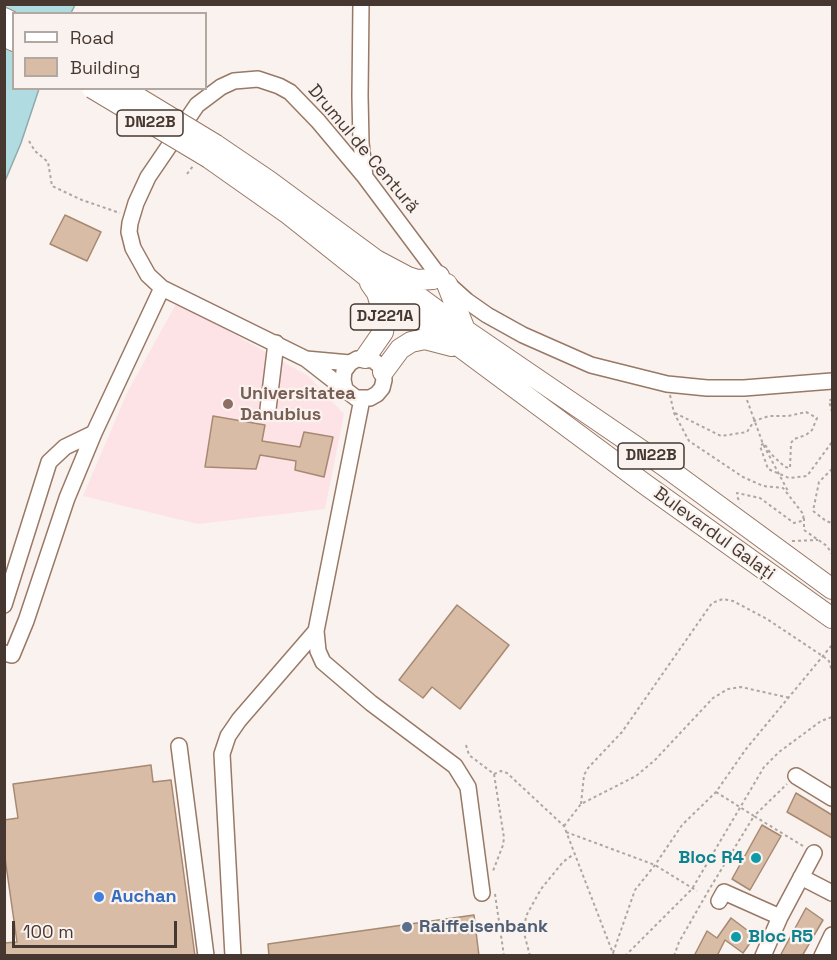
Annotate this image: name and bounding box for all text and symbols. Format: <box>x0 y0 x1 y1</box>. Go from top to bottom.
legend <box>12 12 207 90</box>
text: Road <box>70 26 114 49</box>
text: Building <box>70 56 140 79</box>
street label: Drumul de Centură <box>303 80 423 218</box>
road number: DN22B <box>117 110 183 136</box>
road number: DJ221A <box>350 304 420 330</box>
place label: Universitatea Danubius <box>240 383 356 426</box>
marker: Universitatea Danubius <box>221 397 235 411</box>
road number: DN22B <box>618 443 684 469</box>
street label: Bulevardul Galați <box>649 483 779 585</box>
place label: Bloc R4 <box>678 847 744 869</box>
marker: Bloc R4 <box>749 851 763 865</box>
place label: Auchan <box>111 886 177 908</box>
marker: Auchan <box>92 890 106 904</box>
scale bar <box>15 909 180 947</box>
place label: Raiffeisenbank <box>419 916 548 938</box>
text: 100 m <box>23 920 74 943</box>
marker: Raiffeisenbank <box>400 920 414 934</box>
place label: Bloc R5 <box>748 926 813 948</box>
marker: Bloc R5 <box>729 930 743 944</box>

